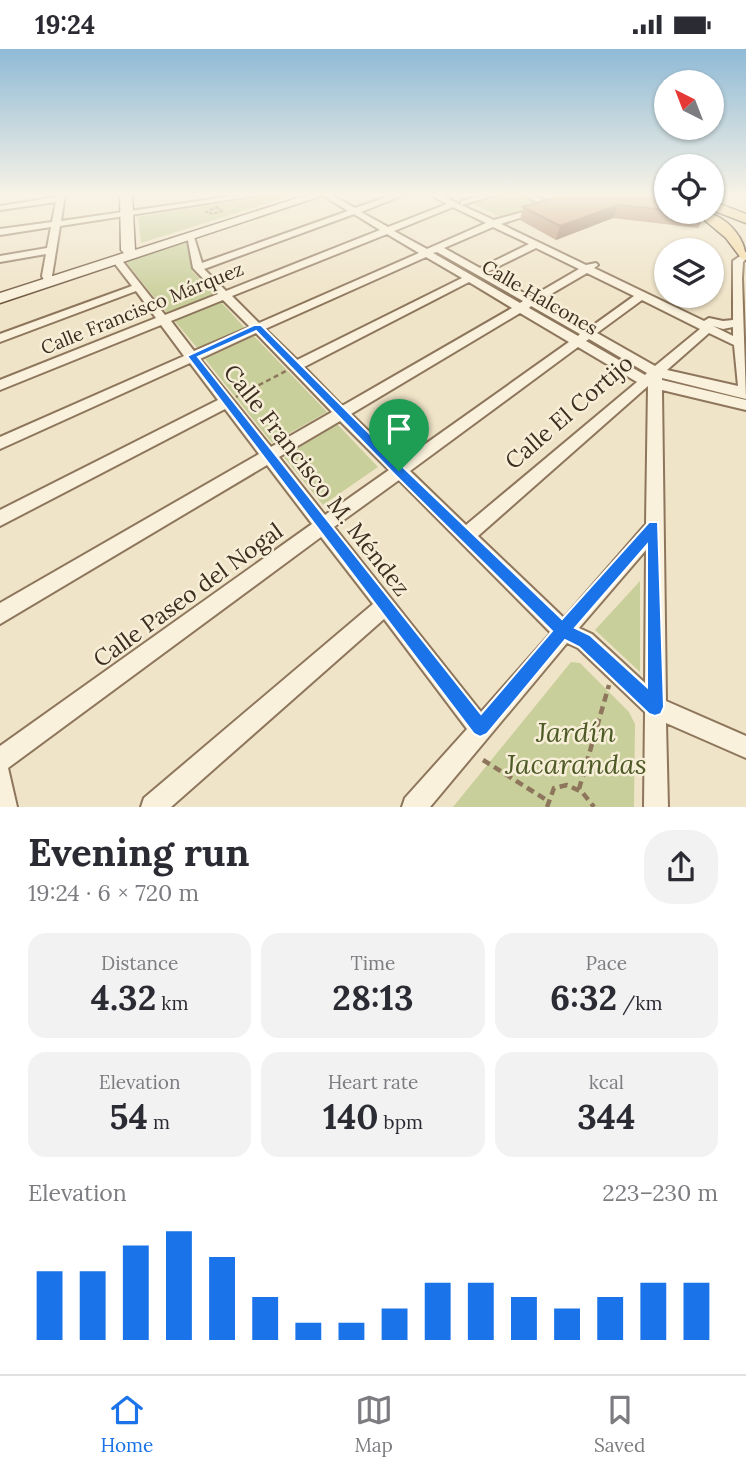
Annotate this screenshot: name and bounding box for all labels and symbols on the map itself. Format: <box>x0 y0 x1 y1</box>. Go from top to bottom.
north arrow <box>654 70 724 140</box>
street label: Calle Halcones <box>478 254 603 340</box>
street label: Calle Francisco Márquez <box>37 256 247 360</box>
street label: Calle El Cortijo <box>499 348 639 475</box>
street label: Calle Francisco M. Méndez <box>218 358 417 601</box>
pin <box>369 399 429 471</box>
street label: Calle Paseo del Nogal <box>87 516 288 673</box>
park label: Jardín Jacarandas <box>504 714 647 782</box>

